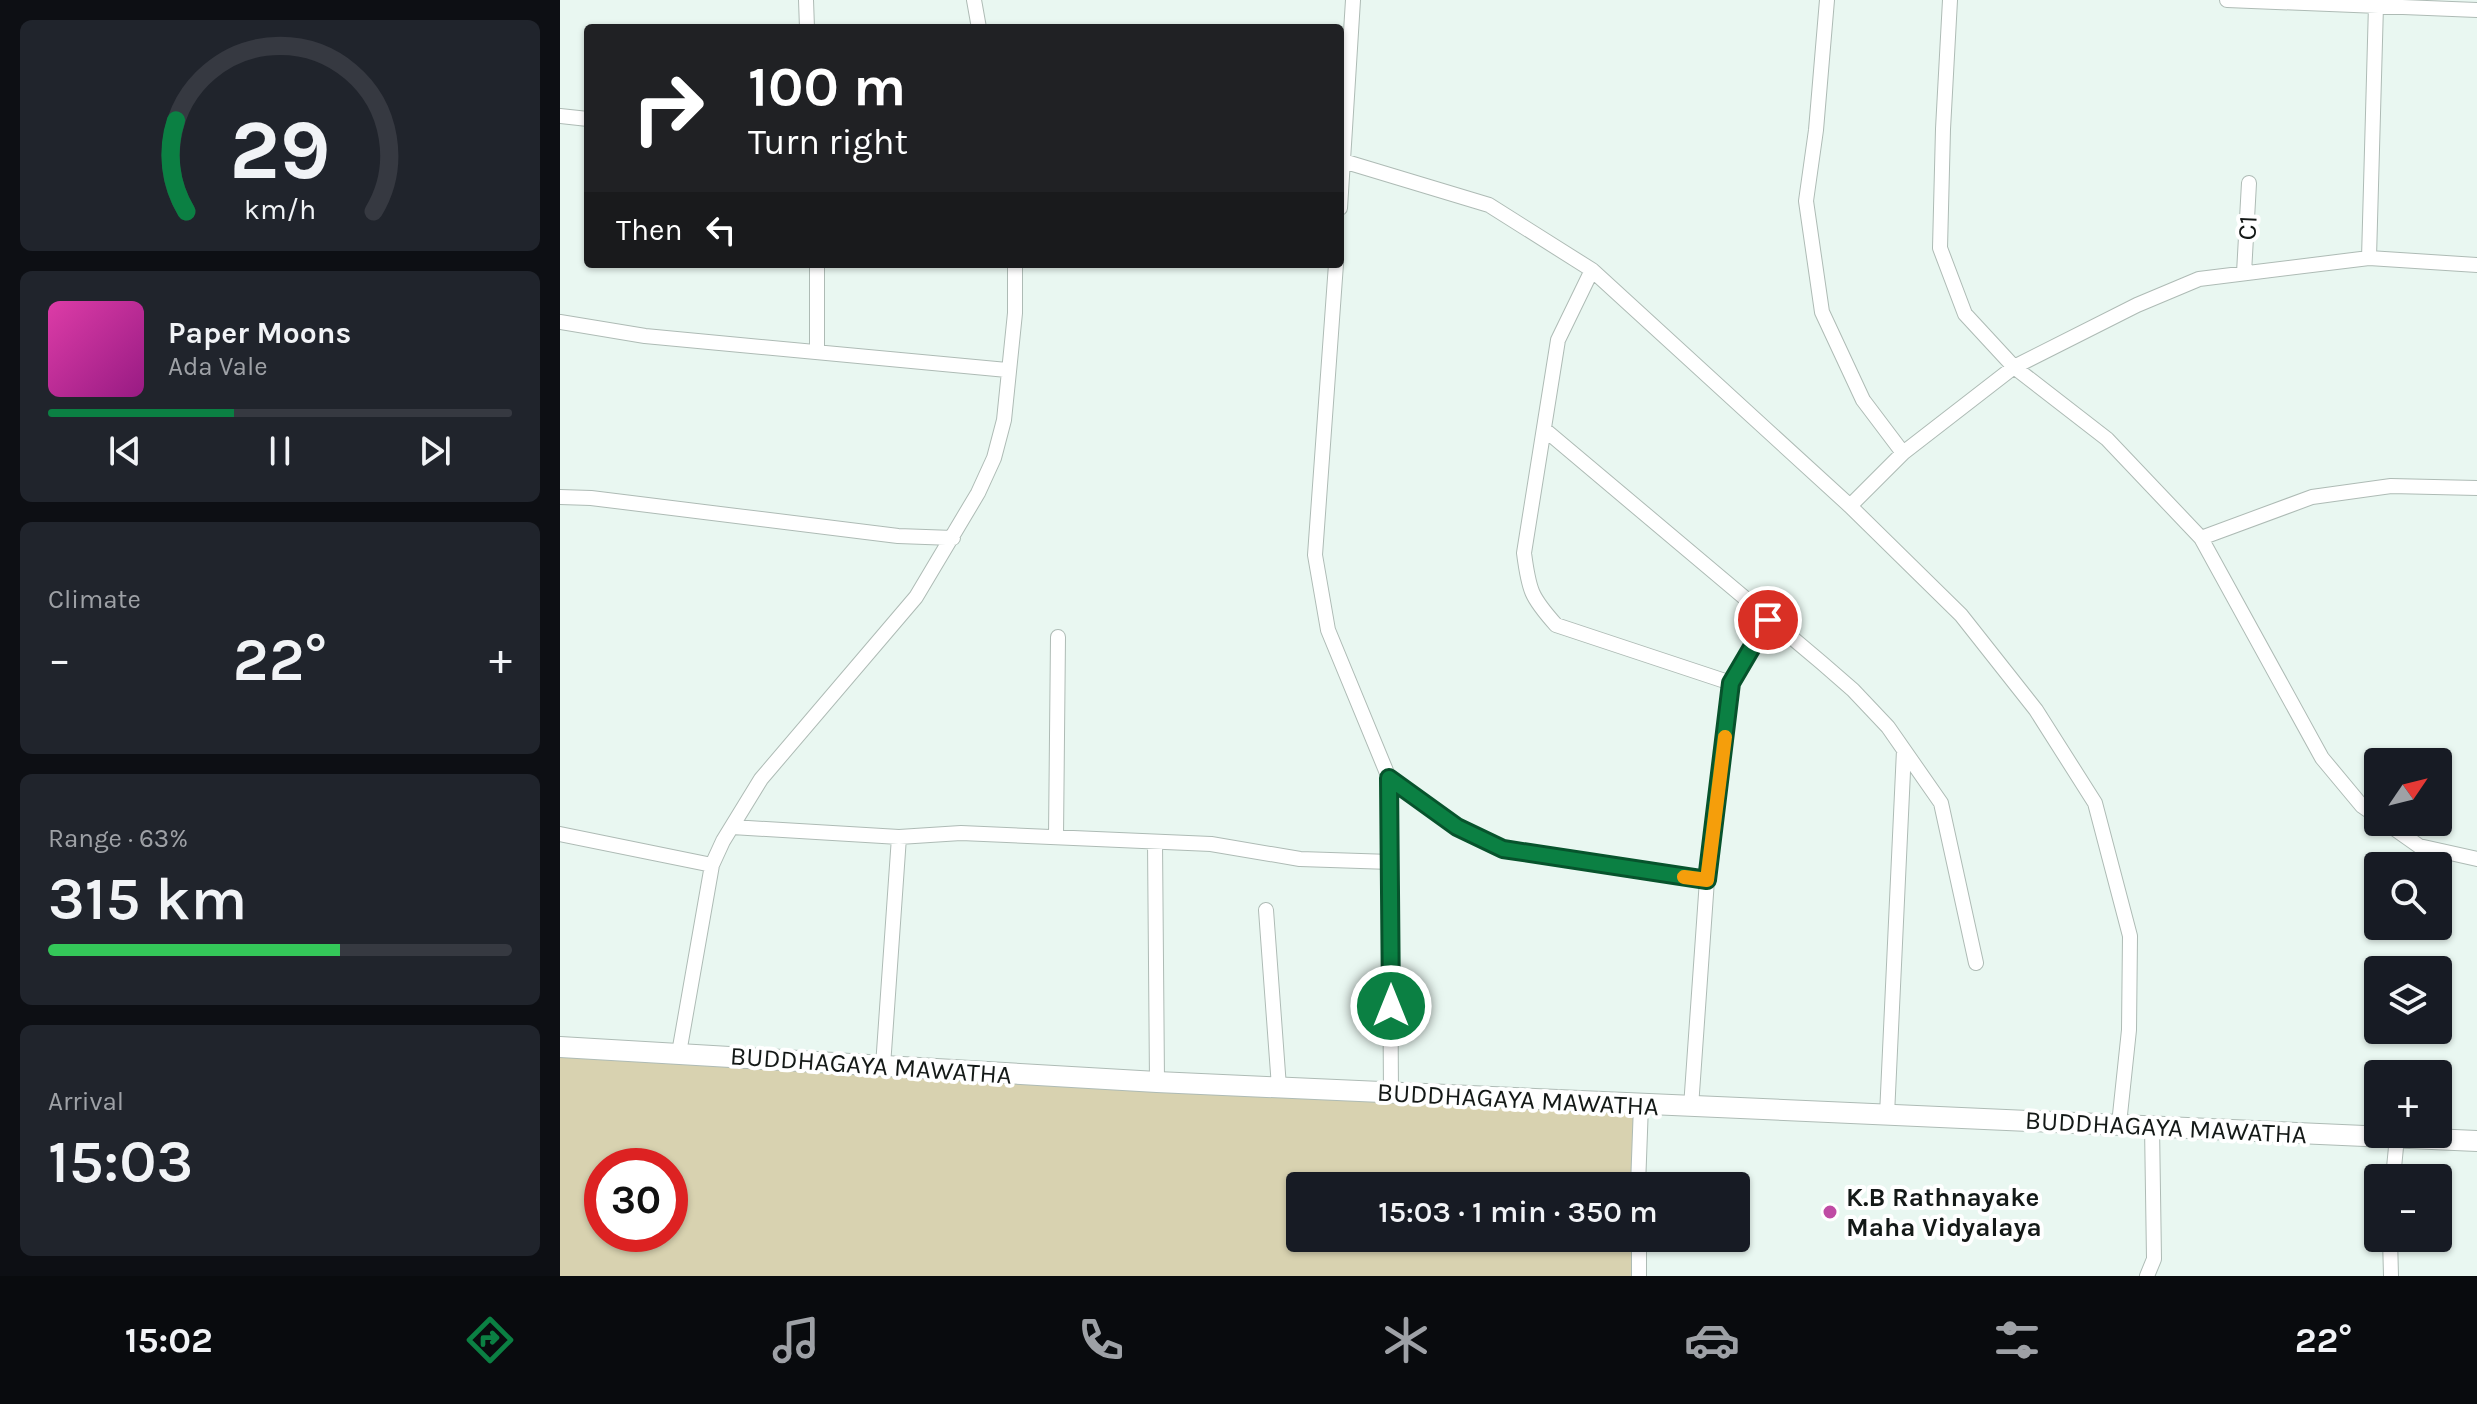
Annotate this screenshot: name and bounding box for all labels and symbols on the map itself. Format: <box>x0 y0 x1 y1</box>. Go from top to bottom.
street label: C1 <box>2231 215 2264 241</box>
pin <box>1734 586 1802 654</box>
north arrow <box>2364 748 2452 836</box>
position arrow <box>1349 964 1433 1048</box>
street label: BUDDHAGAYA MAWATHA <box>729 1040 1013 1091</box>
street label: BUDDHAGAYA MAWATHA <box>1376 1077 1660 1122</box>
street label: BUDDHAGAYA MAWATHA <box>2024 1105 2308 1150</box>
speed limit sign: 30 <box>584 1148 688 1252</box>
place label: K.B Rathnayake Maha Vidyalaya <box>1846 1182 2042 1243</box>
marker: K.B Rathnayake Maha Vidyalaya <box>1821 1203 1839 1221</box>

